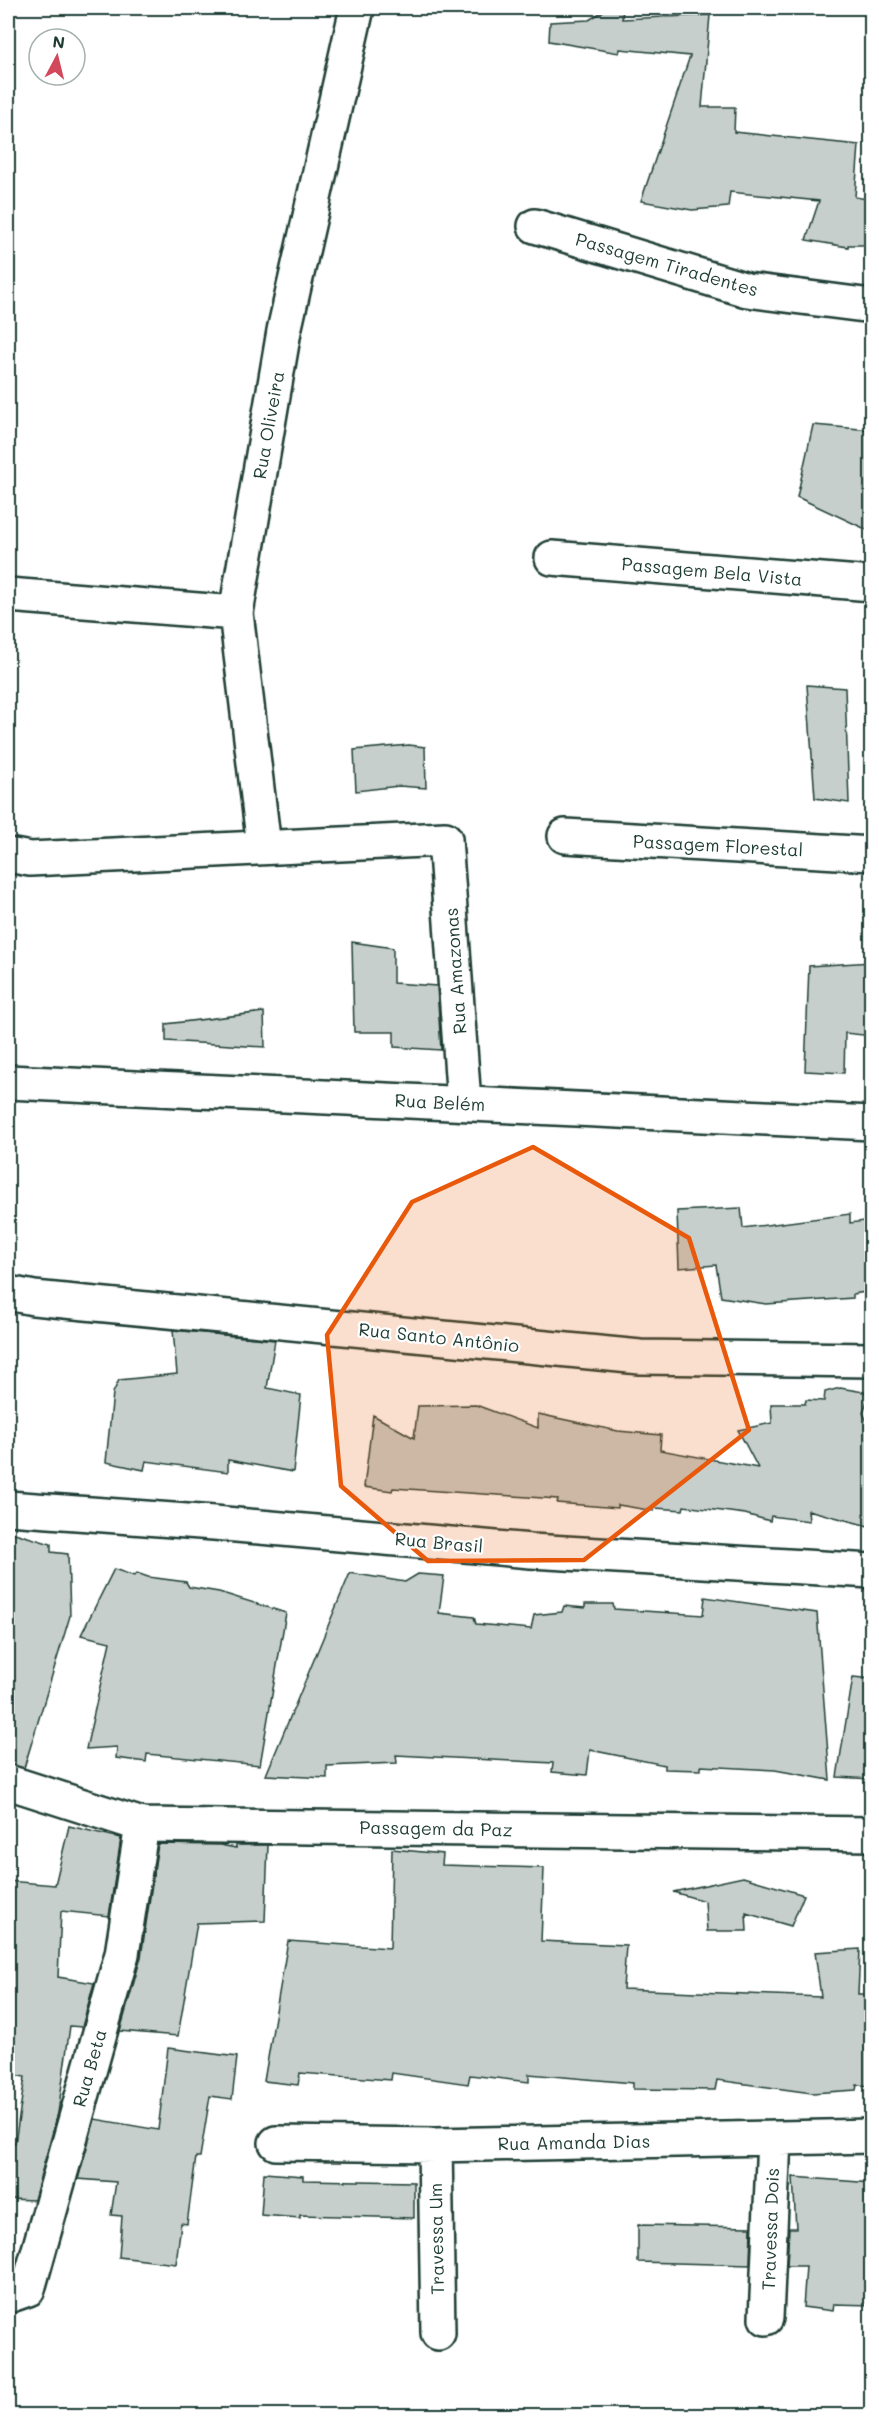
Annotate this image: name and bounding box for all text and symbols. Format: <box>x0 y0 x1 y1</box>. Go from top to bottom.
north arrow <box>27 27 87 87</box>
text: N <box>52 30 66 53</box>
street label: Passagem Tiradentes <box>573 226 761 302</box>
street label: Rua Oliveira <box>247 369 289 481</box>
street label: Passagem Bela Vista <box>621 551 803 591</box>
street label: Passagem Florestal <box>632 829 804 861</box>
street label: Rua Amazonas <box>439 907 471 1035</box>
street label: Rua Belém <box>394 1088 486 1116</box>
street label: Rua Santo Antônio <box>358 1317 521 1357</box>
street label: Rua Brasil <box>394 1526 484 1558</box>
street label: Passagem da Paz <box>359 1815 513 1841</box>
street label: Rua Beta <box>66 2026 112 2110</box>
street label: Rua Amanda Dias <box>498 2129 650 2155</box>
street label: Travessa Dois <box>756 2167 784 2291</box>
street label: Travessa Um <box>423 2183 449 2295</box>

